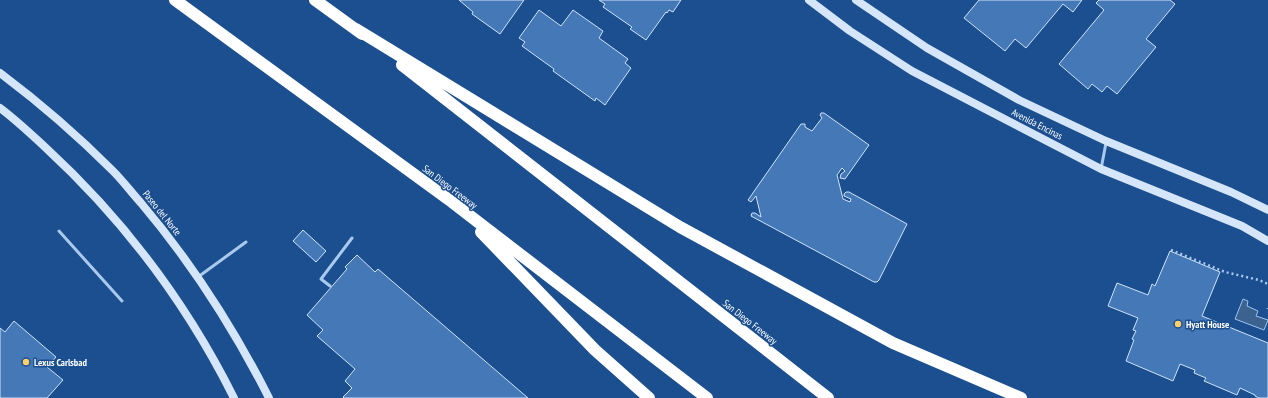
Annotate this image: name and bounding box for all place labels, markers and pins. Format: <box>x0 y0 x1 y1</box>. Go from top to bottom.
place label: Hyatt House <box>1186 318 1229 331</box>
marker: Hyatt House <box>1173 319 1183 329</box>
place label: Lexus Carlsbad <box>34 356 87 369</box>
marker: Lexus Carlsbad <box>21 357 31 367</box>

